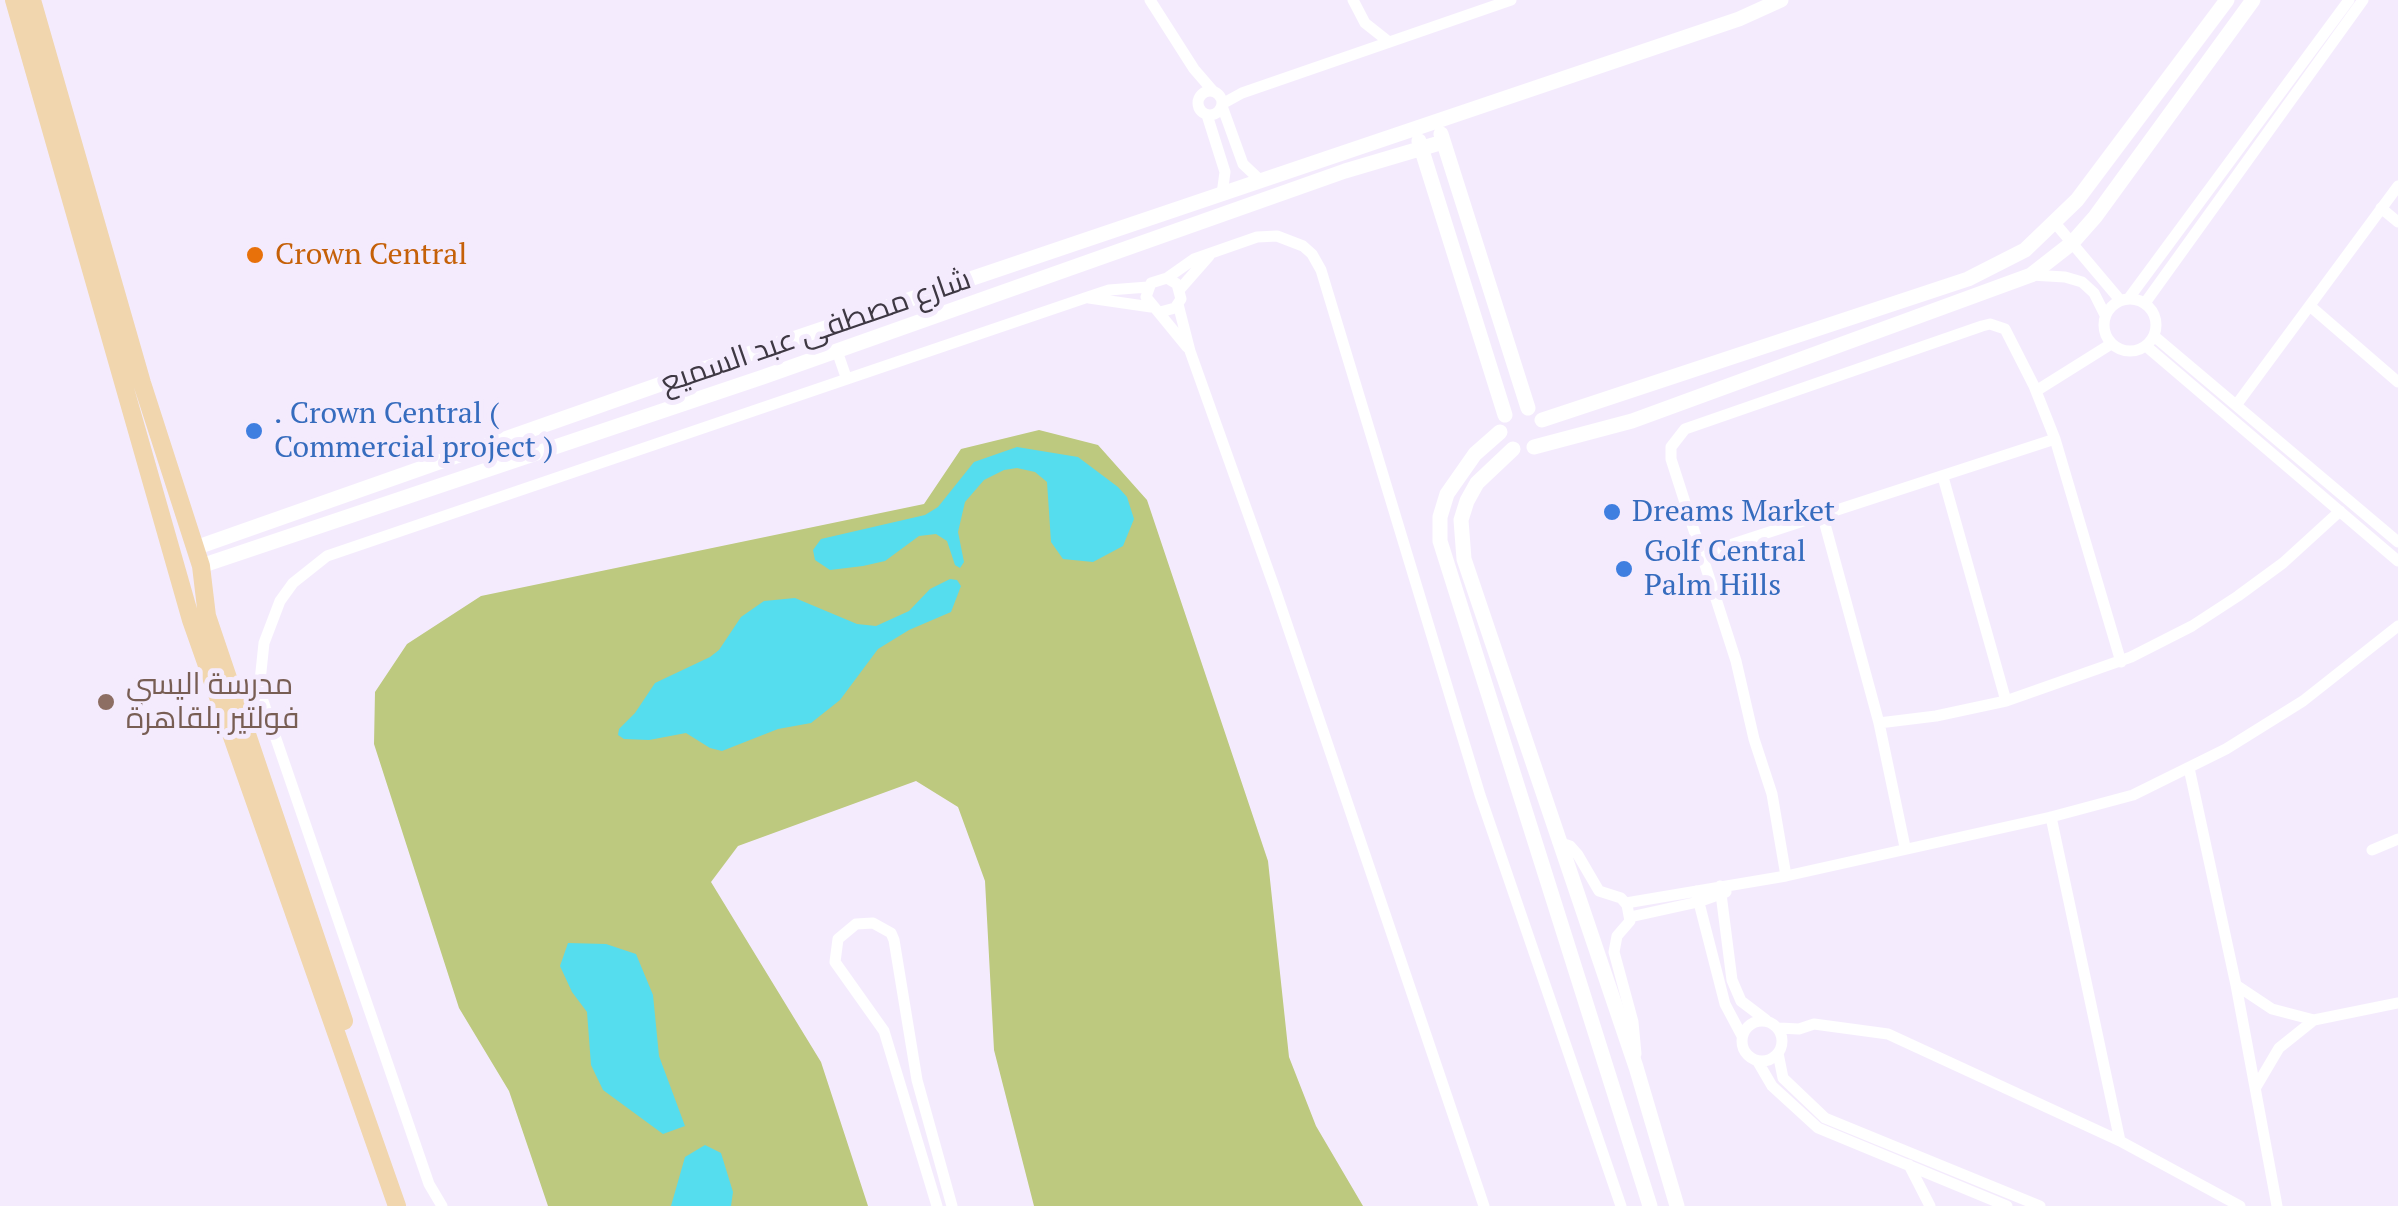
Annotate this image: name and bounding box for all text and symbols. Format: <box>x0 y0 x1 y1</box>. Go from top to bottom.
place label: Crown Central <box>275 237 467 273</box>
marker: Crown Central <box>244 244 266 266</box>
street label: شارع مصطفى عبد السميع <box>656 262 976 402</box>
place label: . Crown Central ( Commercial project ) <box>274 396 554 466</box>
marker: . Crown Central ( Commercial project ) <box>243 420 265 442</box>
place label: Dreams Market <box>1632 494 1835 530</box>
marker: Dreams Market <box>1601 501 1623 523</box>
place label: Golf Central Palm Hills <box>1644 534 1806 604</box>
marker: Golf Central Palm Hills <box>1613 558 1635 580</box>
place label: مدرسة اليسي فولتير بلقاهرة <box>126 667 299 738</box>
marker: مدرسة اليسي فولتير بلقاهرة <box>95 691 117 713</box>

